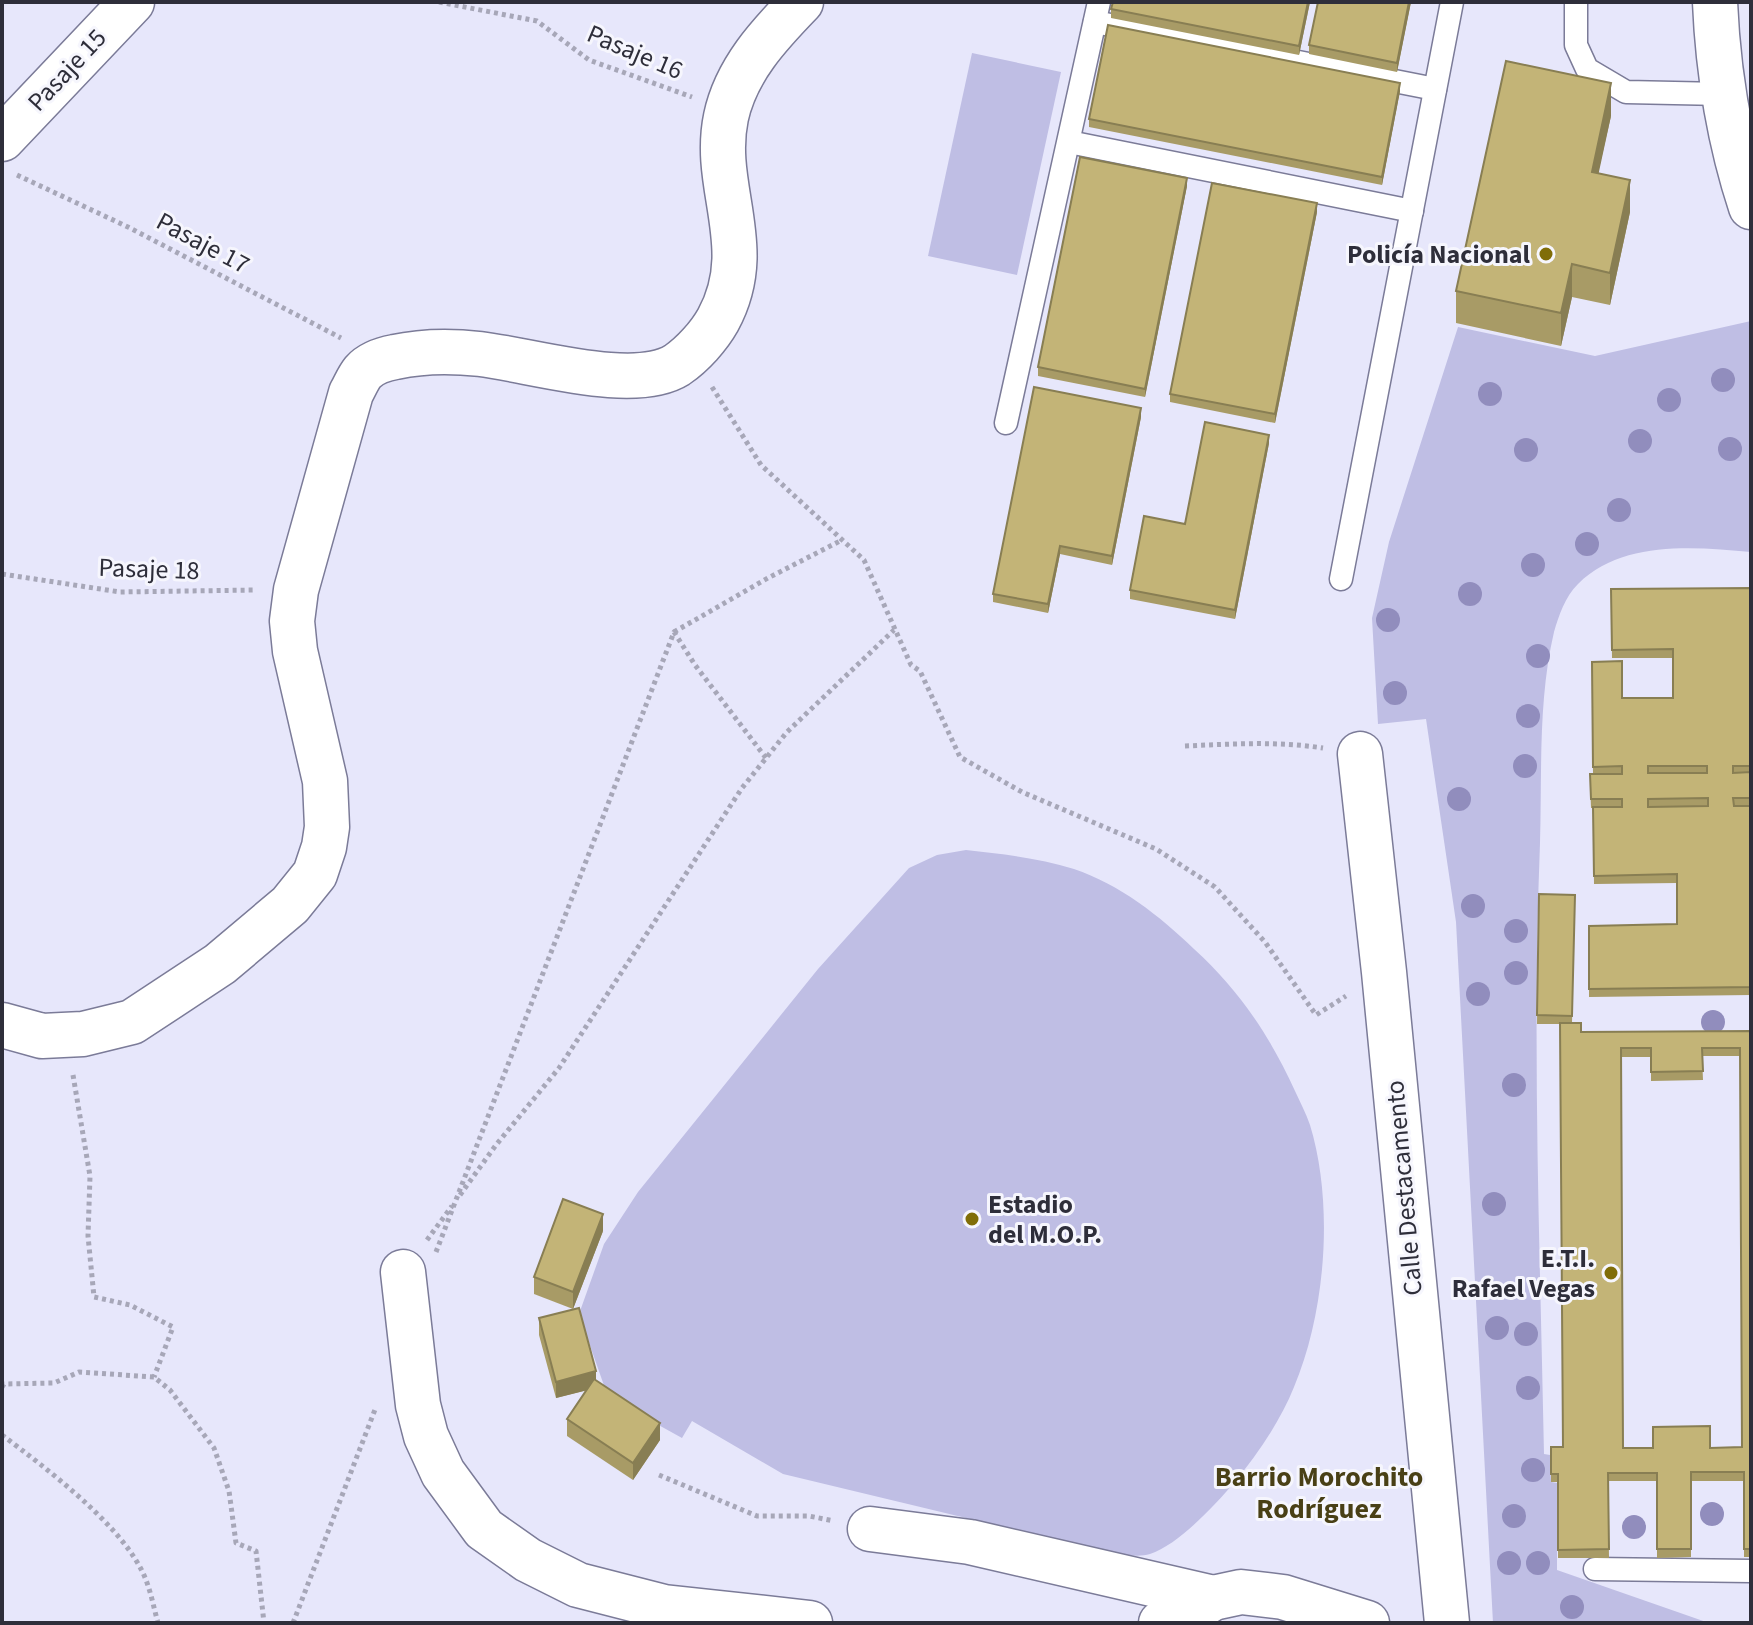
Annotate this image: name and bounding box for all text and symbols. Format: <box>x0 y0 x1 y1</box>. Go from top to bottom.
street label: Pasaje 16 <box>581 15 689 89</box>
street label: Pasaje 15 <box>19 20 115 120</box>
street label: Pasaje 17 <box>150 203 256 283</box>
place label: Policía Nacional <box>1347 236 1531 273</box>
marker: Policía Nacional <box>1537 245 1555 263</box>
street label: Pasaje 18 <box>98 549 200 589</box>
street label: Calle Destacamento <box>1376 1079 1432 1297</box>
place label: Estadio del M.O.P. <box>988 1186 1102 1253</box>
marker: Estadio del M.O.P. <box>963 1210 981 1228</box>
place label: E.T.I. Rafael Vegas <box>1452 1240 1595 1307</box>
marker: E.T.I. Rafael Vegas <box>1602 1264 1620 1282</box>
district label: Barrio Morochito Rodríguez <box>1215 1457 1423 1529</box>

